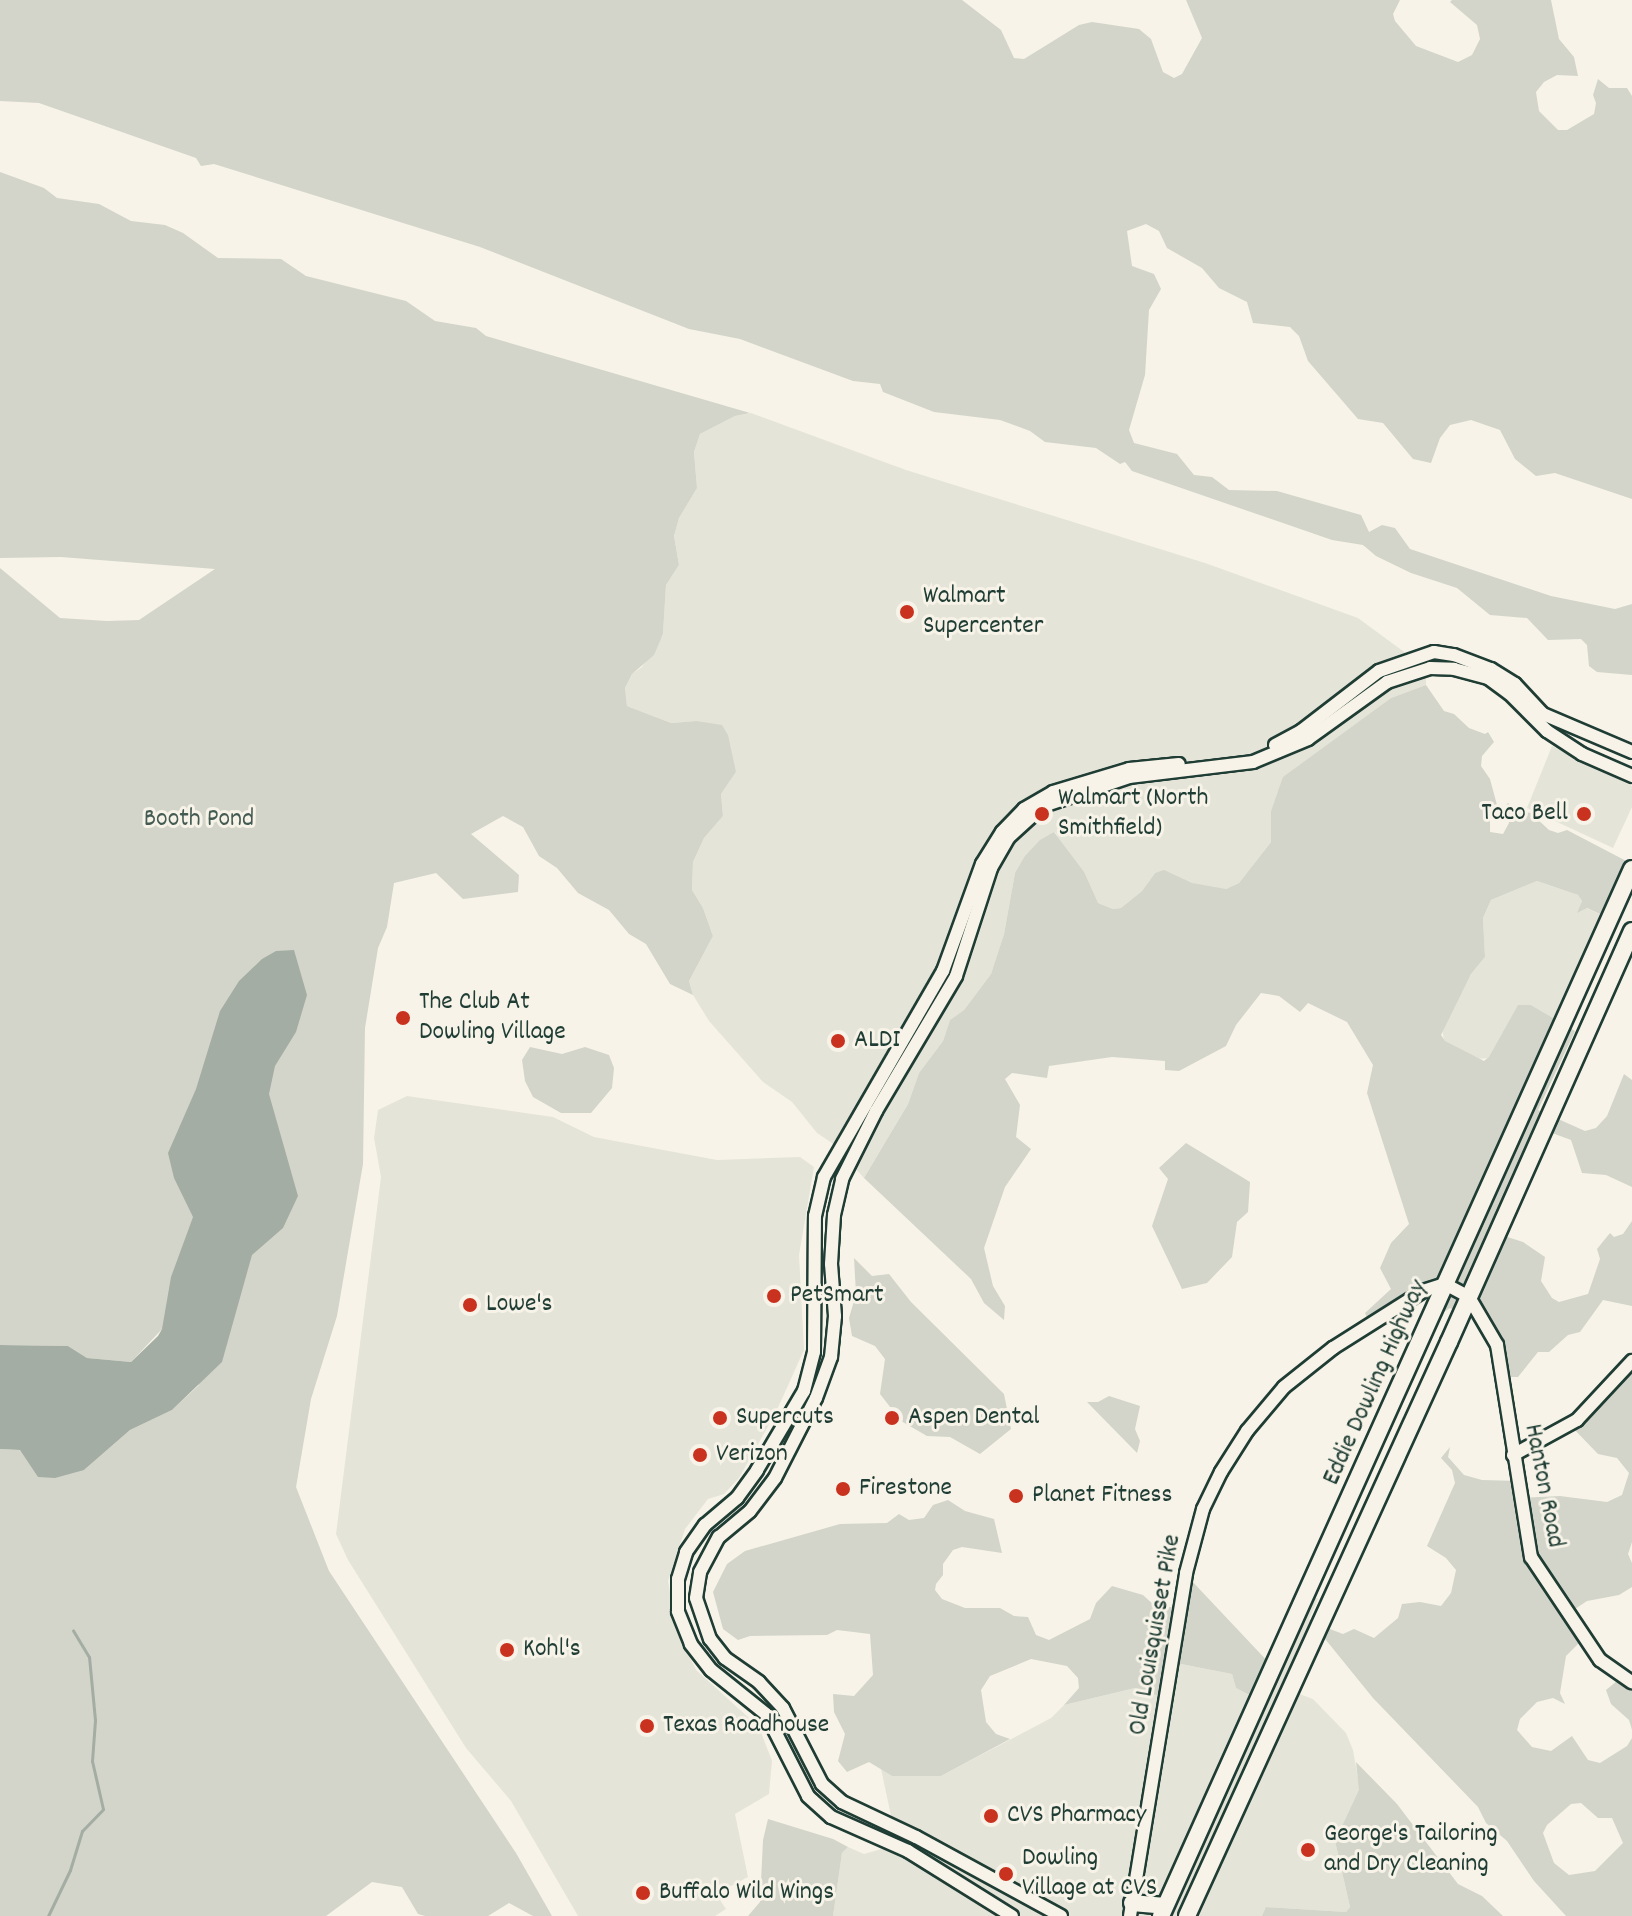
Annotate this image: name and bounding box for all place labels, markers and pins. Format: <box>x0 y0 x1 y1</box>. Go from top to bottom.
place label: Walmart Supercenter <box>923 581 1043 642</box>
marker: Walmart Supercenter <box>898 603 916 621</box>
place label: Walmart (North Smithfield) <box>1058 783 1208 844</box>
place label: Taco Bell <box>1481 798 1568 830</box>
marker: Walmart (North Smithfield) <box>1033 805 1051 823</box>
marker: Taco Bell <box>1575 805 1593 823</box>
place label: The Club At Dowling Village <box>419 987 566 1048</box>
marker: The Club At Dowling Village <box>394 1009 412 1027</box>
place label: ALDI <box>854 1025 900 1057</box>
marker: ALDI <box>829 1032 847 1050</box>
place label: PetSmart <box>790 1280 884 1312</box>
marker: PetSmart <box>765 1287 783 1305</box>
place label: Lowe's <box>486 1289 552 1321</box>
marker: Lowe's <box>461 1296 479 1314</box>
place label: Supercuts <box>736 1402 834 1434</box>
place label: Aspen Dental <box>908 1402 1039 1434</box>
marker: Supercuts <box>711 1409 729 1427</box>
marker: Aspen Dental <box>883 1409 901 1427</box>
place label: Verizon <box>716 1439 788 1471</box>
marker: Verizon <box>691 1446 709 1464</box>
place label: Firestone <box>859 1473 952 1505</box>
marker: Firestone <box>834 1480 852 1498</box>
place label: Planet Fitness <box>1032 1480 1172 1512</box>
marker: Planet Fitness <box>1007 1487 1025 1505</box>
place label: Kohl's <box>523 1634 581 1666</box>
marker: Kohl's <box>498 1641 516 1659</box>
place label: Texas Roadhouse <box>663 1710 829 1742</box>
marker: Texas Roadhouse <box>638 1717 656 1735</box>
place label: CVS Pharmacy <box>1007 1800 1146 1832</box>
marker: CVS Pharmacy <box>982 1807 1000 1825</box>
place label: George's Tailoring and Dry Cleaning <box>1324 1819 1498 1880</box>
marker: George's Tailoring and Dry Cleaning <box>1299 1841 1317 1859</box>
place label: Dowling Village at CVS <box>1022 1843 1157 1904</box>
marker: Dowling Village at CVS <box>997 1865 1015 1883</box>
place label: Buffalo Wild Wings <box>659 1877 834 1909</box>
marker: Buffalo Wild Wings <box>634 1884 652 1902</box>

